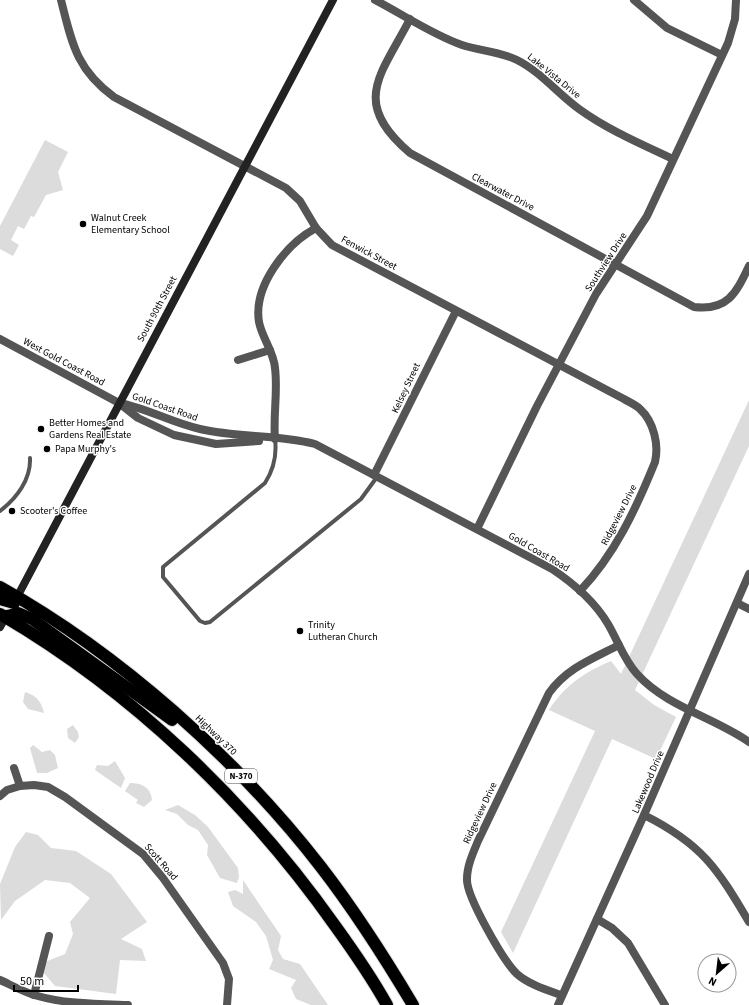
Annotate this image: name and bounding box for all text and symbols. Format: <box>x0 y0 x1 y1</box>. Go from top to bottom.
street label: Lake Vista Drive <box>524 50 584 102</box>
street label: Clearwater Drive <box>469 170 537 214</box>
place label: Walnut Creek Elementary School <box>91 211 170 237</box>
marker: Walnut Creek Elementary School <box>78 219 88 229</box>
street label: Southview Drive <box>582 230 630 294</box>
street label: Fenwick Street <box>339 232 400 274</box>
street label: South 90th Street <box>134 273 181 344</box>
street label: West Gold Coast Road <box>21 335 107 389</box>
street label: Kelsey Street <box>388 360 424 415</box>
street label: Gold Coast Road <box>130 389 200 425</box>
place label: Better Homes and Gardens Real Estate <box>49 416 131 442</box>
marker: Better Homes and Gardens Real Estate <box>36 424 46 434</box>
place label: Papa Murphy's <box>55 442 116 456</box>
marker: Papa Murphy's <box>42 444 52 454</box>
street label: Ridgeview Drive <box>598 482 640 548</box>
place label: Scooter's Coffee <box>20 504 87 518</box>
marker: Scooter's Coffee <box>7 506 17 516</box>
street label: Gold Coast Road <box>506 529 572 575</box>
place label: Trinity Lutheran Church <box>308 618 378 644</box>
marker: Trinity Lutheran Church <box>295 626 305 636</box>
street label: Highway 370 <box>192 711 240 759</box>
street label: Lakewood Drive <box>628 748 668 816</box>
road number: N-370 <box>225 769 257 783</box>
street label: Ridgeview Drive <box>460 780 500 846</box>
street label: Scott Road <box>141 840 181 884</box>
north arrow <box>697 953 737 993</box>
scale bar <box>14 967 78 993</box>
text: 50 m <box>20 973 44 990</box>
text: N <box>706 973 719 990</box>

